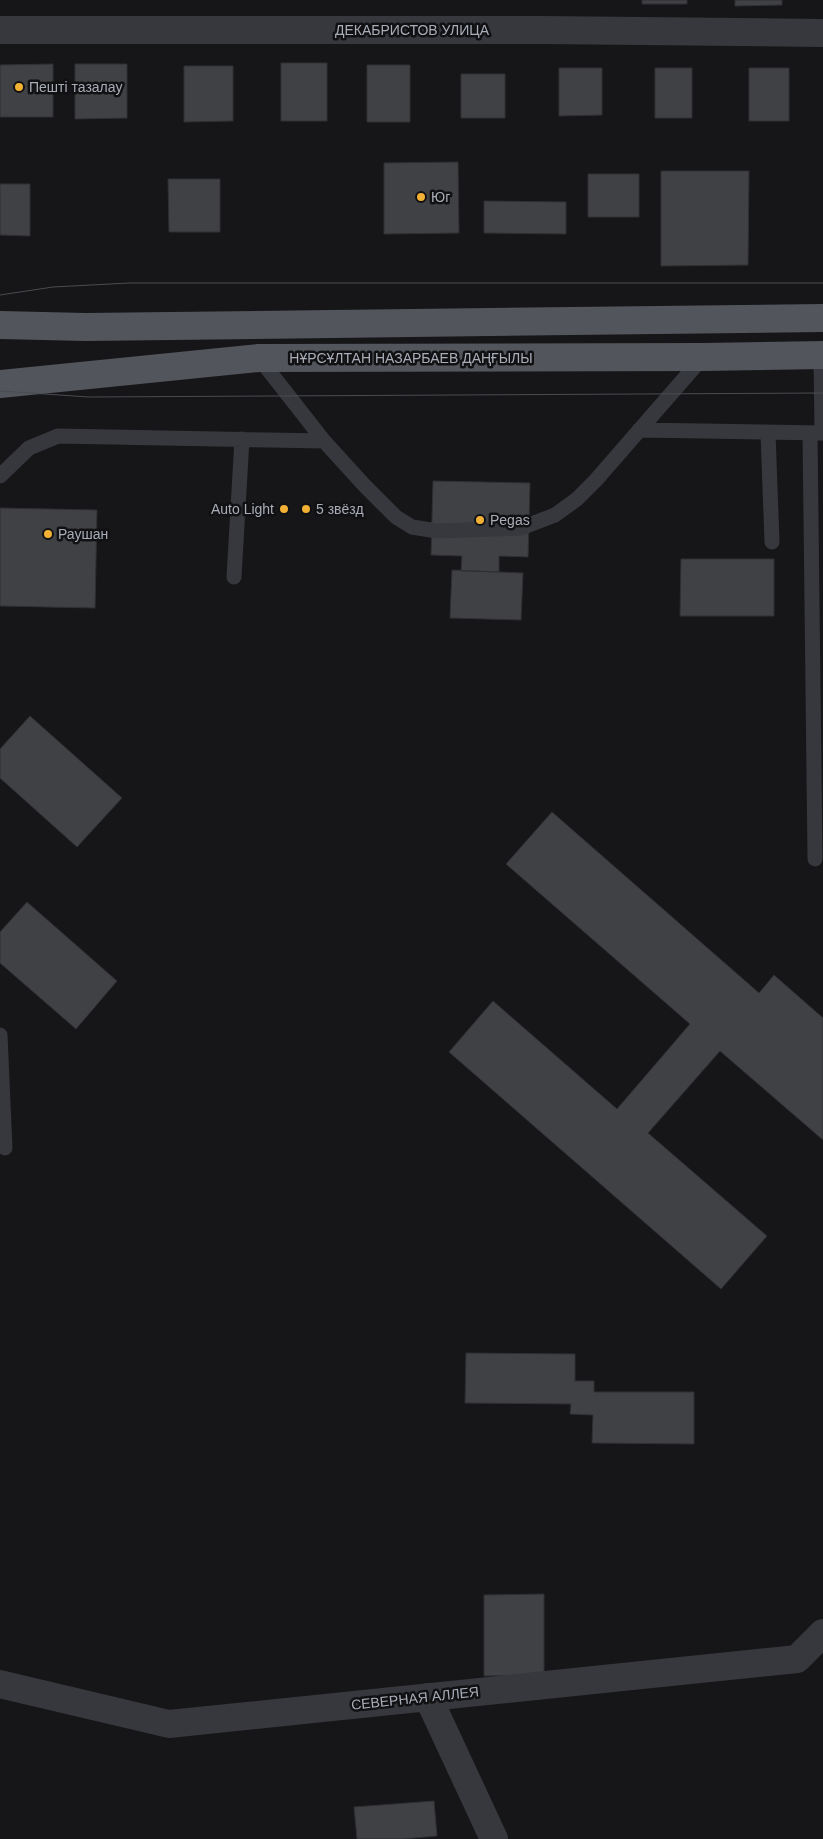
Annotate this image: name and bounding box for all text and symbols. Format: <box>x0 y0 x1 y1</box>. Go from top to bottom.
street label: ДЕКАБРИСТОВ УЛИЦА <box>335 22 490 38</box>
place label: Пешті тазалау <box>29 79 122 95</box>
marker: Пешті тазалау <box>13 81 25 93</box>
place label: Юг <box>431 189 450 205</box>
marker: Юг <box>415 191 427 203</box>
street label: НҰРСҰЛТАН НАЗАРБАЕВ ДАҢҒЫЛЫ <box>289 350 533 366</box>
place label: Auto Light <box>211 501 274 517</box>
place label: 5 звёзд <box>316 501 364 517</box>
marker: Auto Light <box>278 503 290 515</box>
marker: 5 звёзд <box>300 503 312 515</box>
place label: Pegas <box>490 512 530 528</box>
marker: Pegas <box>474 514 486 526</box>
place label: Раушан <box>58 526 108 542</box>
marker: Раушан <box>42 528 54 540</box>
street label: СЕВЕРНАЯ АЛЛЕЯ <box>350 1683 480 1713</box>

